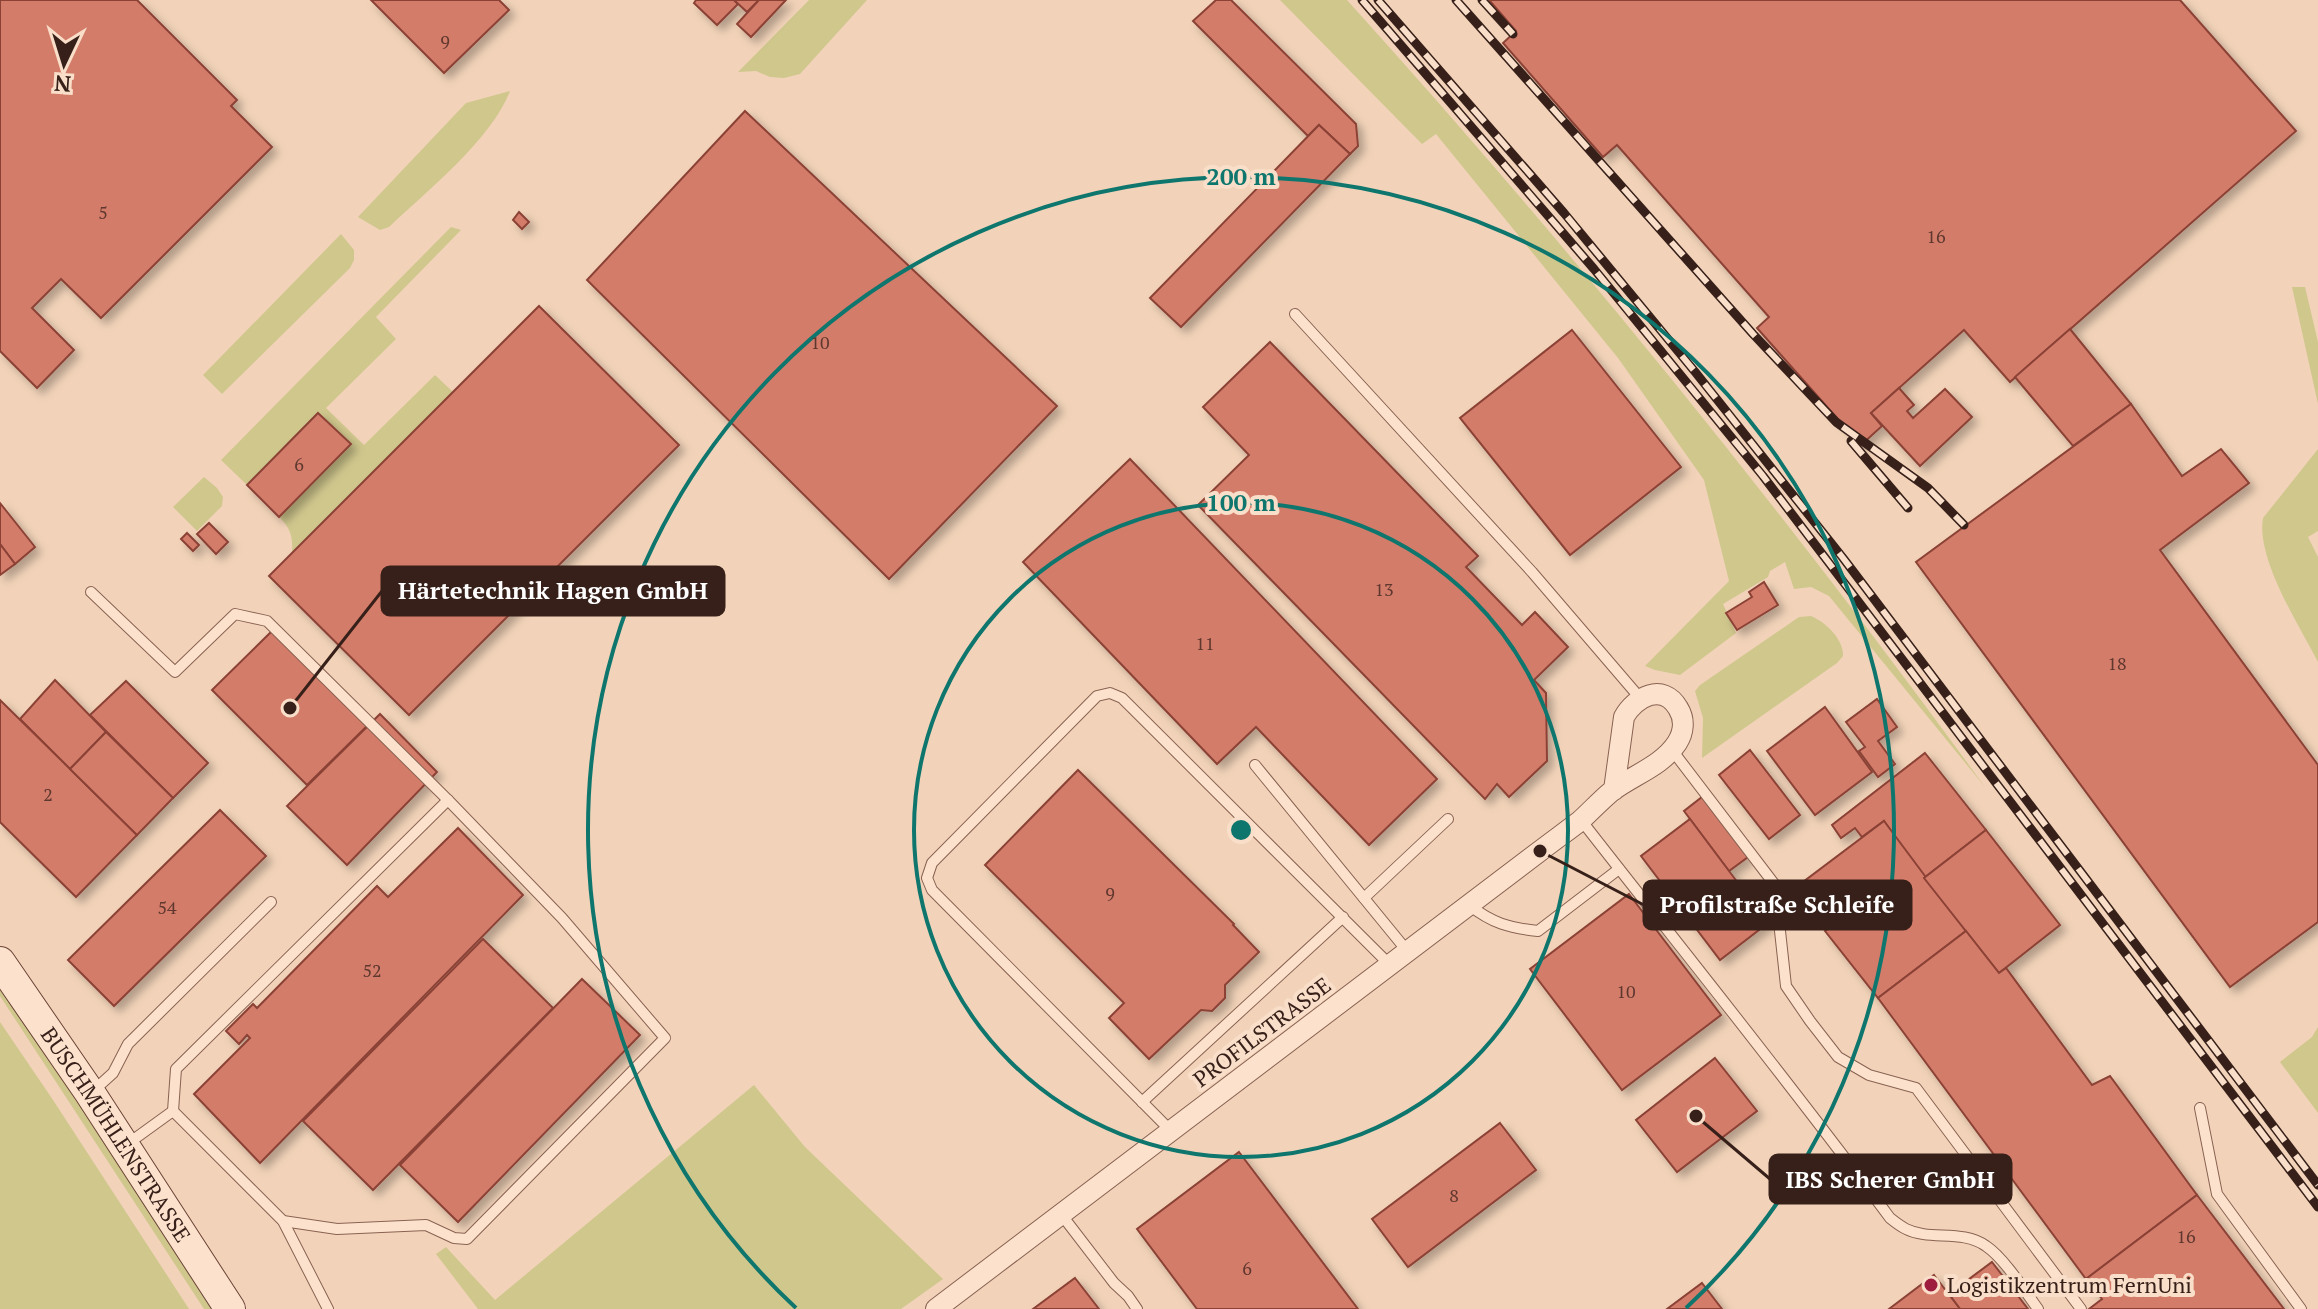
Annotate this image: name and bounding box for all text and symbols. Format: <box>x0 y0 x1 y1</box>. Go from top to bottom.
north arrow <box>24 24 104 104</box>
house number: 9 <box>440 29 450 53</box>
text: N <box>53 69 72 99</box>
text: 200 m <box>1206 160 1276 192</box>
house number: 5 <box>98 200 108 224</box>
house number: 16 <box>1926 224 1946 248</box>
house number: 10 <box>810 330 830 354</box>
house number: 6 <box>294 452 304 476</box>
text: 100 m <box>1206 486 1276 518</box>
callout: Härtetechnik Hagen GmbH <box>382 567 724 615</box>
text: Härtetechnik Hagen GmbH <box>398 574 708 606</box>
house number: 13 <box>1374 577 1394 601</box>
house number: 11 <box>1195 631 1215 655</box>
house number: 18 <box>2107 651 2127 675</box>
house number: 2 <box>43 782 53 806</box>
centre of rings <box>1227 816 1255 844</box>
house number: 9 <box>1105 881 1115 905</box>
callout: Profilstraße Schleife <box>1644 881 1911 929</box>
text: Profilstraße Schleife <box>1660 888 1894 920</box>
house number: 54 <box>157 895 177 919</box>
house number: 52 <box>362 958 382 982</box>
street label: PROFILSTRASSE <box>1187 970 1336 1093</box>
house number: 10 <box>1616 979 1636 1003</box>
street label: BUSCHMÜHLENSTRASSE <box>35 1021 198 1248</box>
callout: IBS Scherer GmbH <box>1770 1155 2011 1203</box>
text: IBS Scherer GmbH <box>1785 1163 1995 1195</box>
house number: 8 <box>1449 1183 1459 1207</box>
house number: 16 <box>2176 1224 2196 1248</box>
house number: 6 <box>1242 1256 1252 1280</box>
place label: Logistikzentrum FernUni <box>1947 1270 2192 1299</box>
marker: Logistikzentrum FernUni <box>1922 1276 1940 1294</box>

